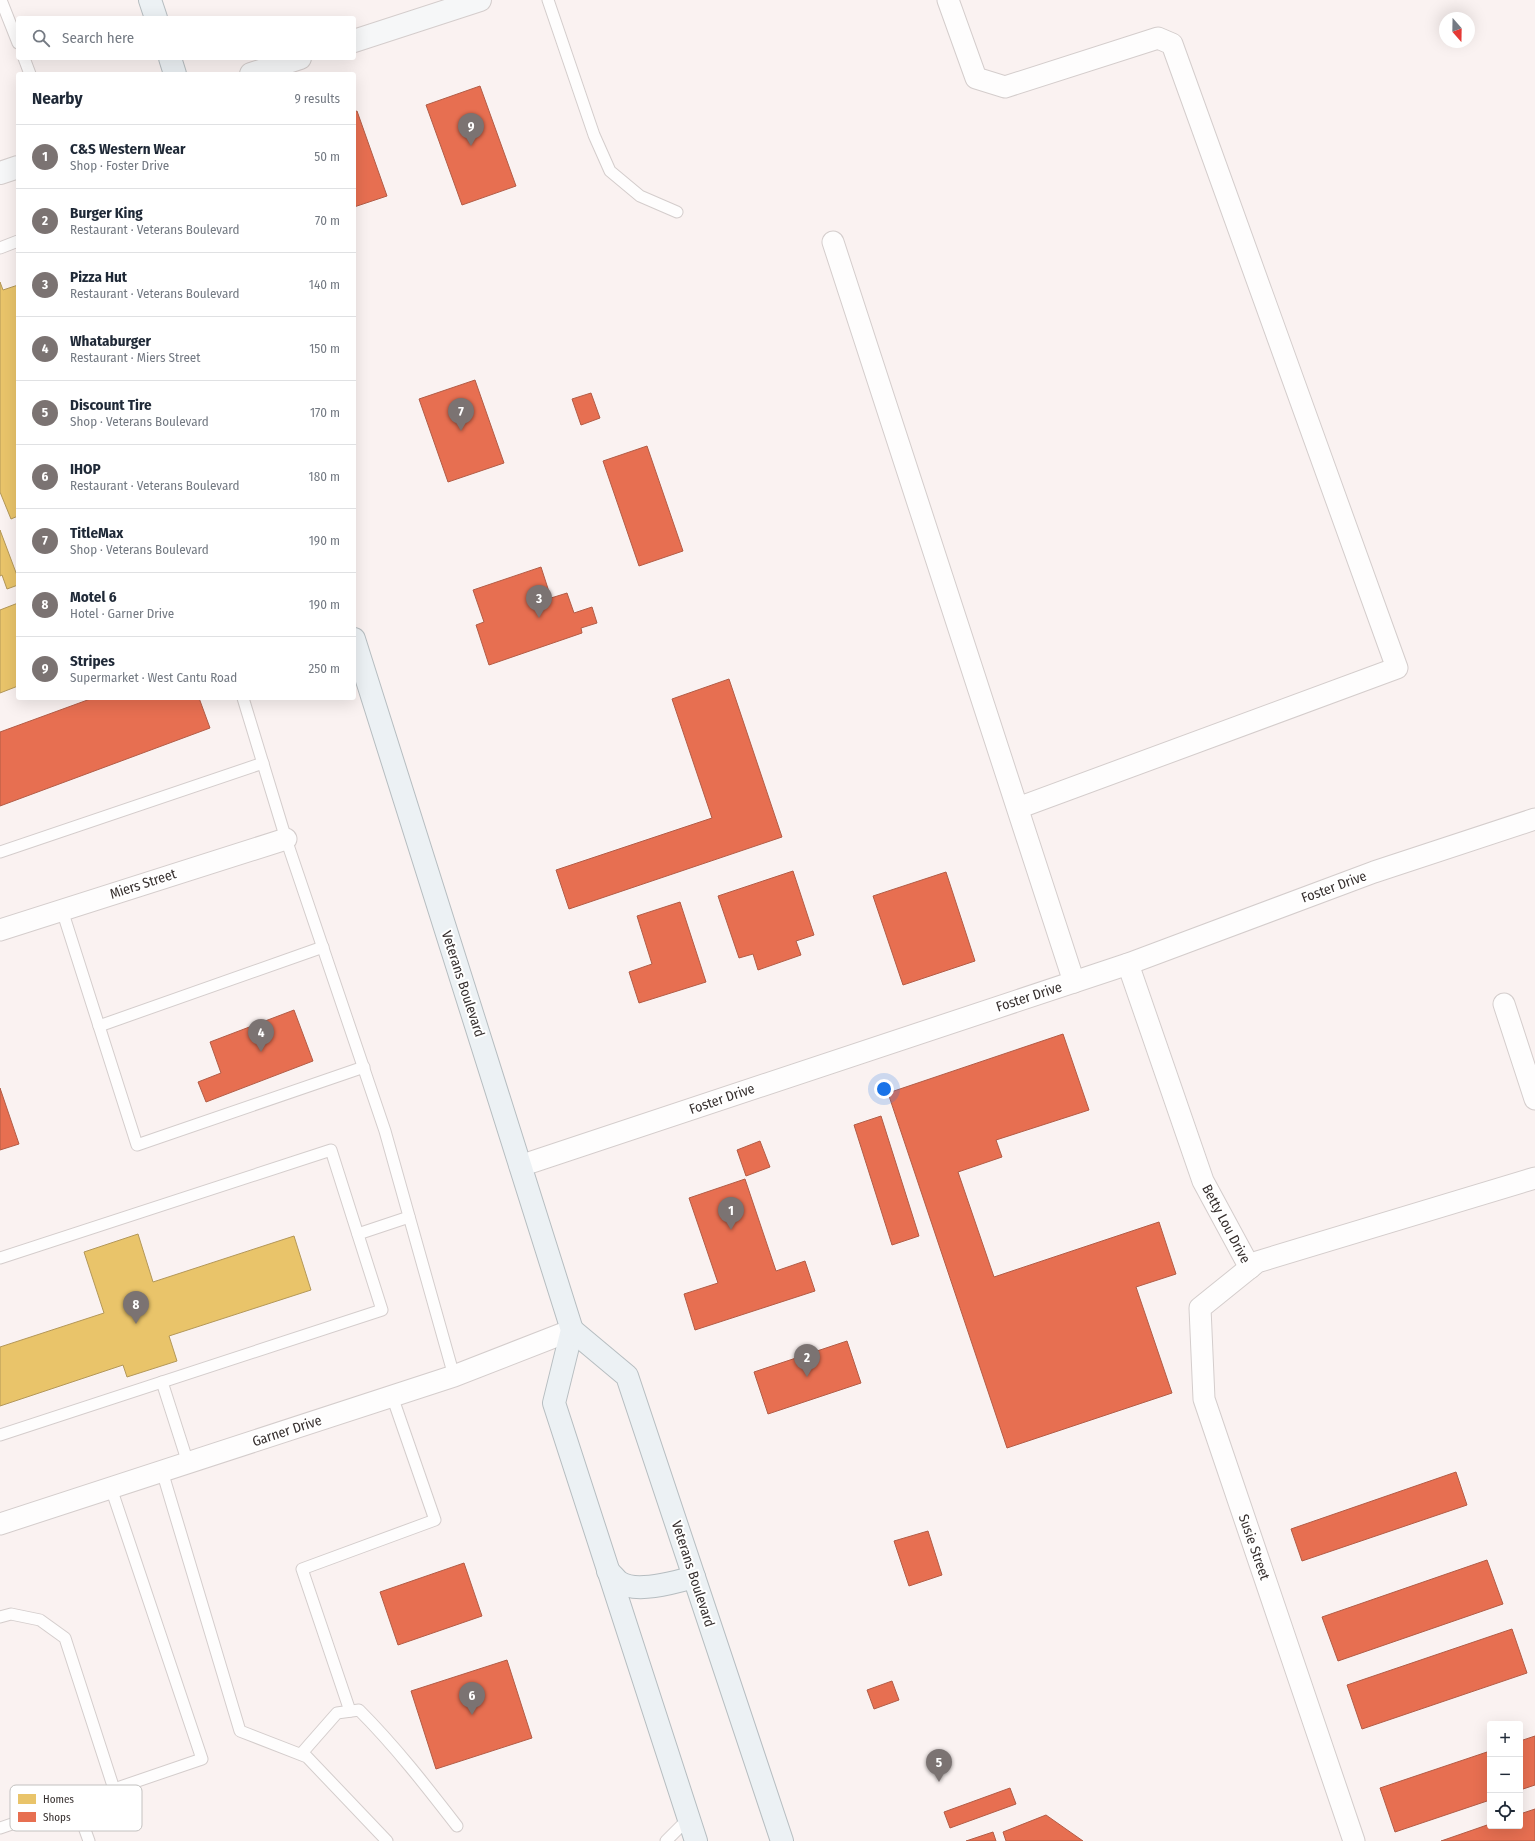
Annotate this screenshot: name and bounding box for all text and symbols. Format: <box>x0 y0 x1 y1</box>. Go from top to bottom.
north arrow <box>1439 12 1475 48</box>
search box <box>16 16 356 60</box>
icon: search <box>30 27 52 49</box>
text: Search here <box>62 29 134 47</box>
text: Nearby <box>32 88 83 109</box>
text: 9 results <box>294 91 340 106</box>
pin: 9 <box>458 113 484 146</box>
text: C&S Western Wear <box>70 140 185 158</box>
text: 1 <box>42 149 48 164</box>
text: 50 m <box>314 149 340 164</box>
text: Shop · Foster Drive <box>70 158 169 173</box>
text: Burger King <box>70 204 143 222</box>
text: 2 <box>42 213 48 228</box>
text: 70 m <box>315 213 340 228</box>
text: Restaurant · Veterans Boulevard <box>70 222 239 237</box>
text: Pizza Hut <box>70 268 127 286</box>
text: 3 <box>42 277 48 292</box>
text: 140 m <box>309 277 340 292</box>
text: Restaurant · Veterans Boulevard <box>70 286 239 301</box>
text: Whataburger <box>70 332 151 350</box>
text: 4 <box>42 341 48 356</box>
text: 150 m <box>309 341 340 356</box>
text: Restaurant · Miers Street <box>70 350 201 365</box>
text: Discount Tire <box>70 396 152 414</box>
pin: 7 <box>448 398 474 431</box>
text: 5 <box>42 405 48 420</box>
text: 170 m <box>310 405 340 420</box>
text: Shop · Veterans Boulevard <box>70 414 209 429</box>
text: IHOP <box>70 460 101 478</box>
text: 6 <box>42 469 48 484</box>
text: 180 m <box>309 469 340 484</box>
text: Restaurant · Veterans Boulevard <box>70 478 239 493</box>
text: TitleMax <box>70 524 123 542</box>
text: 7 <box>42 533 48 548</box>
text: 190 m <box>309 533 340 548</box>
text: Shop · Veterans Boulevard <box>70 542 209 557</box>
pin: 3 <box>526 585 552 618</box>
text: Motel 6 <box>70 588 117 606</box>
text: 8 <box>42 597 48 612</box>
text: 190 m <box>309 597 340 612</box>
text: Hotel · Garner Drive <box>70 606 174 621</box>
text: Stripes <box>70 652 115 670</box>
text: 9 <box>42 661 48 676</box>
text: 250 m <box>308 661 340 676</box>
text: Supermarket · West Cantu Road <box>70 670 237 685</box>
street label: Miers Street <box>108 865 179 903</box>
street label: Foster Drive <box>1299 867 1369 907</box>
street label: Veterans Boulevard <box>438 929 488 1039</box>
street label: Foster Drive <box>994 978 1064 1016</box>
pin: 4 <box>248 1019 274 1052</box>
your location <box>874 1079 894 1099</box>
street label: Foster Drive <box>687 1080 757 1118</box>
street label: Betty Lou Drive <box>1198 1182 1254 1266</box>
pin: 1 <box>718 1197 744 1230</box>
pin: 8 <box>123 1291 149 1324</box>
pin: 2 <box>794 1344 820 1377</box>
street label: Garner Drive <box>250 1412 324 1450</box>
street label: Susie Street <box>1235 1512 1273 1583</box>
street label: Veterans Boulevard <box>668 1519 718 1629</box>
pin: 6 <box>459 1682 485 1715</box>
map controls <box>1487 1721 1523 1829</box>
button: + <box>1487 1721 1523 1757</box>
pin: 5 <box>926 1749 952 1782</box>
button: − <box>1487 1757 1523 1793</box>
legend <box>10 1785 142 1831</box>
text: Homes <box>43 1793 74 1806</box>
button: locate <box>1487 1793 1523 1829</box>
text: Shops <box>43 1811 71 1824</box>

